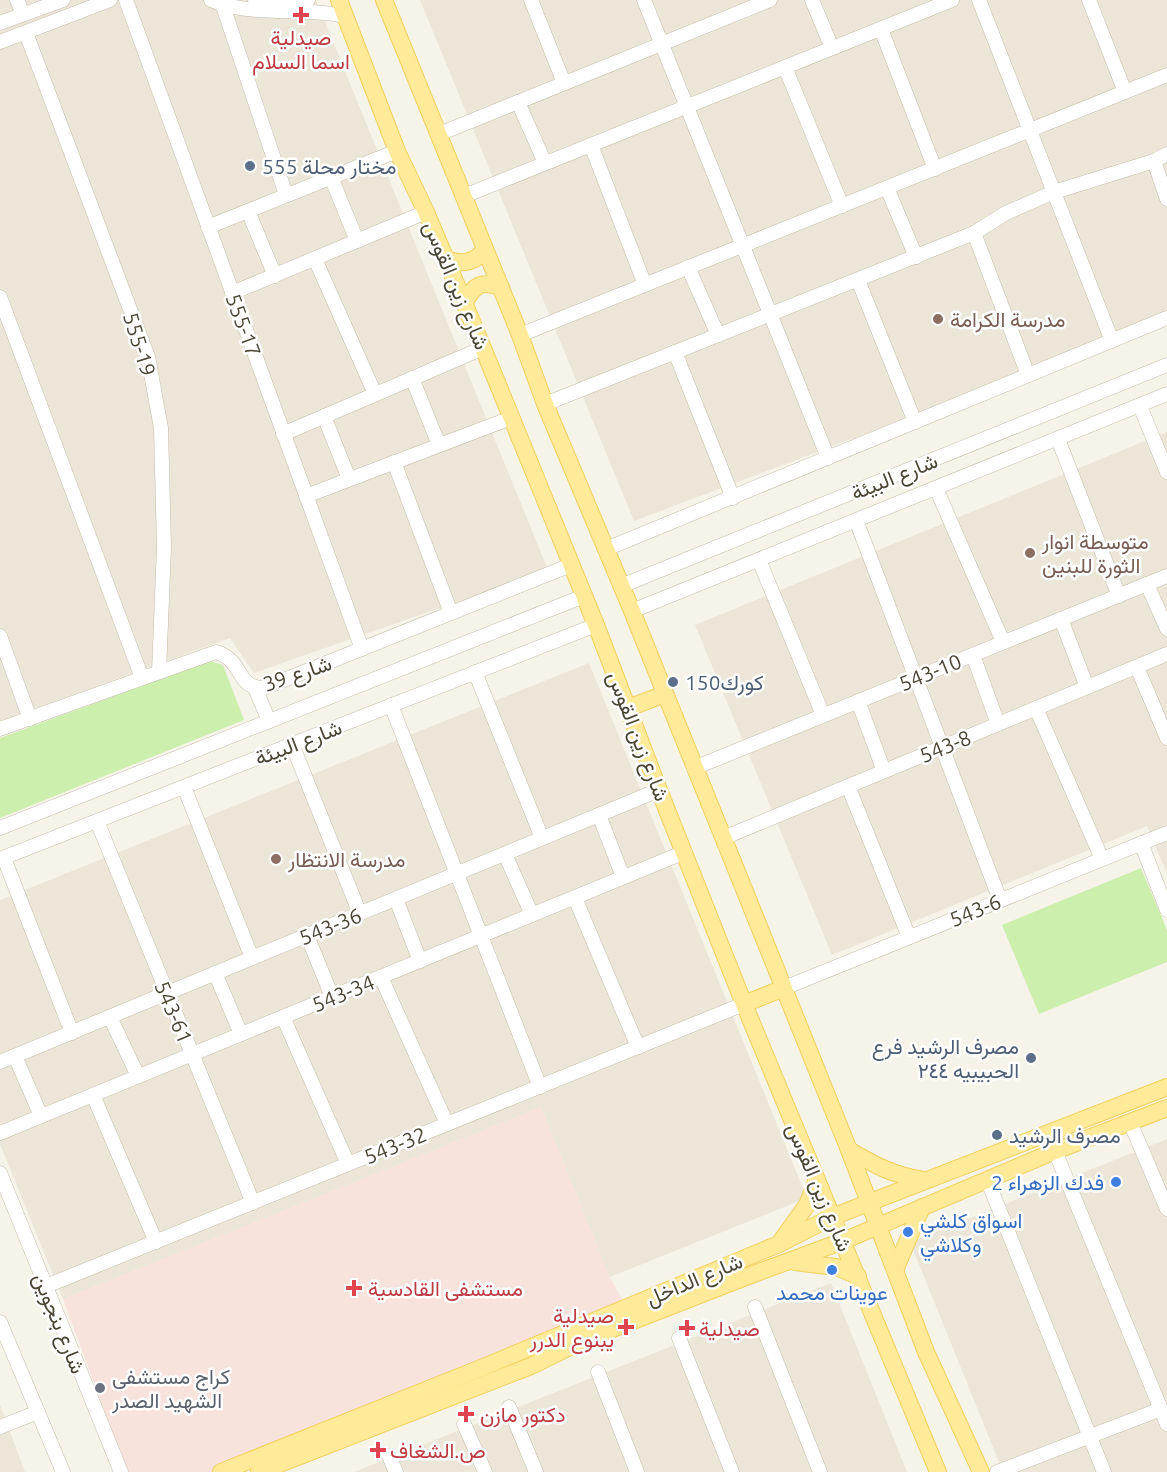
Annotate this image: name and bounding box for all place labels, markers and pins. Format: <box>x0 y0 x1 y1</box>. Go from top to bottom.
marker: صيدلية اسما السلام <box>294 8 308 22</box>
place label: صيدلية اسما السلام <box>252 25 350 76</box>
place label: مختار محلة 555 <box>262 154 396 180</box>
marker: مختار محلة 555 <box>243 159 257 173</box>
place label: مدرسة الكرامة <box>950 307 1065 333</box>
marker: مدرسة الكرامة <box>931 312 945 326</box>
place label: متوسطة انوار الثورة للبنين <box>1041 529 1149 579</box>
marker: متوسطة انوار الثورة للبنين <box>1023 546 1037 560</box>
place label: كورك150 <box>685 670 763 696</box>
marker: كورك150 <box>666 675 680 689</box>
place label: مدرسة الانتظار <box>287 847 405 873</box>
marker: مدرسة الانتظار <box>269 852 283 866</box>
place label: مصرف الرشيد فرع الحبيبيه ٢٤٤ <box>872 1034 1019 1083</box>
marker: مصرف الرشيد فرع الحبيبيه ٢٤٤ <box>1024 1051 1038 1065</box>
place label: مصرف الرشيد <box>1009 1123 1121 1149</box>
marker: مصرف الرشيد <box>990 1128 1004 1142</box>
place label: فدك الزهراء 2 <box>991 1170 1104 1196</box>
marker: فدك الزهراء 2 <box>1109 1175 1123 1189</box>
place label: اسواق كلشي وكلاشي <box>920 1208 1022 1262</box>
marker: اسواق كلشي وكلاشي <box>901 1225 915 1239</box>
marker: عوينات محمد <box>825 1263 839 1277</box>
place label: مستشفى القادسية <box>368 1276 523 1301</box>
marker: مستشفى القادسية <box>345 1279 363 1297</box>
place label: عوينات محمد <box>776 1280 888 1306</box>
place label: صيدلية يبنوع الدرر <box>529 1303 614 1354</box>
place label: صيدلية <box>699 1316 760 1341</box>
marker: صيدلية يبنوع الدرر <box>619 1320 633 1334</box>
marker: صيدلية <box>680 1321 694 1335</box>
place label: كراج مستشفى الشهيد الصدر <box>111 1364 230 1414</box>
marker: كراج مستشفى الشهيد الصدر <box>93 1381 107 1395</box>
place label: دكتور مازن <box>480 1402 565 1428</box>
marker: دكتور مازن <box>457 1405 475 1423</box>
place label: ص.الشغاف <box>390 1438 486 1463</box>
marker: ص.الشغاف <box>371 1443 385 1457</box>

